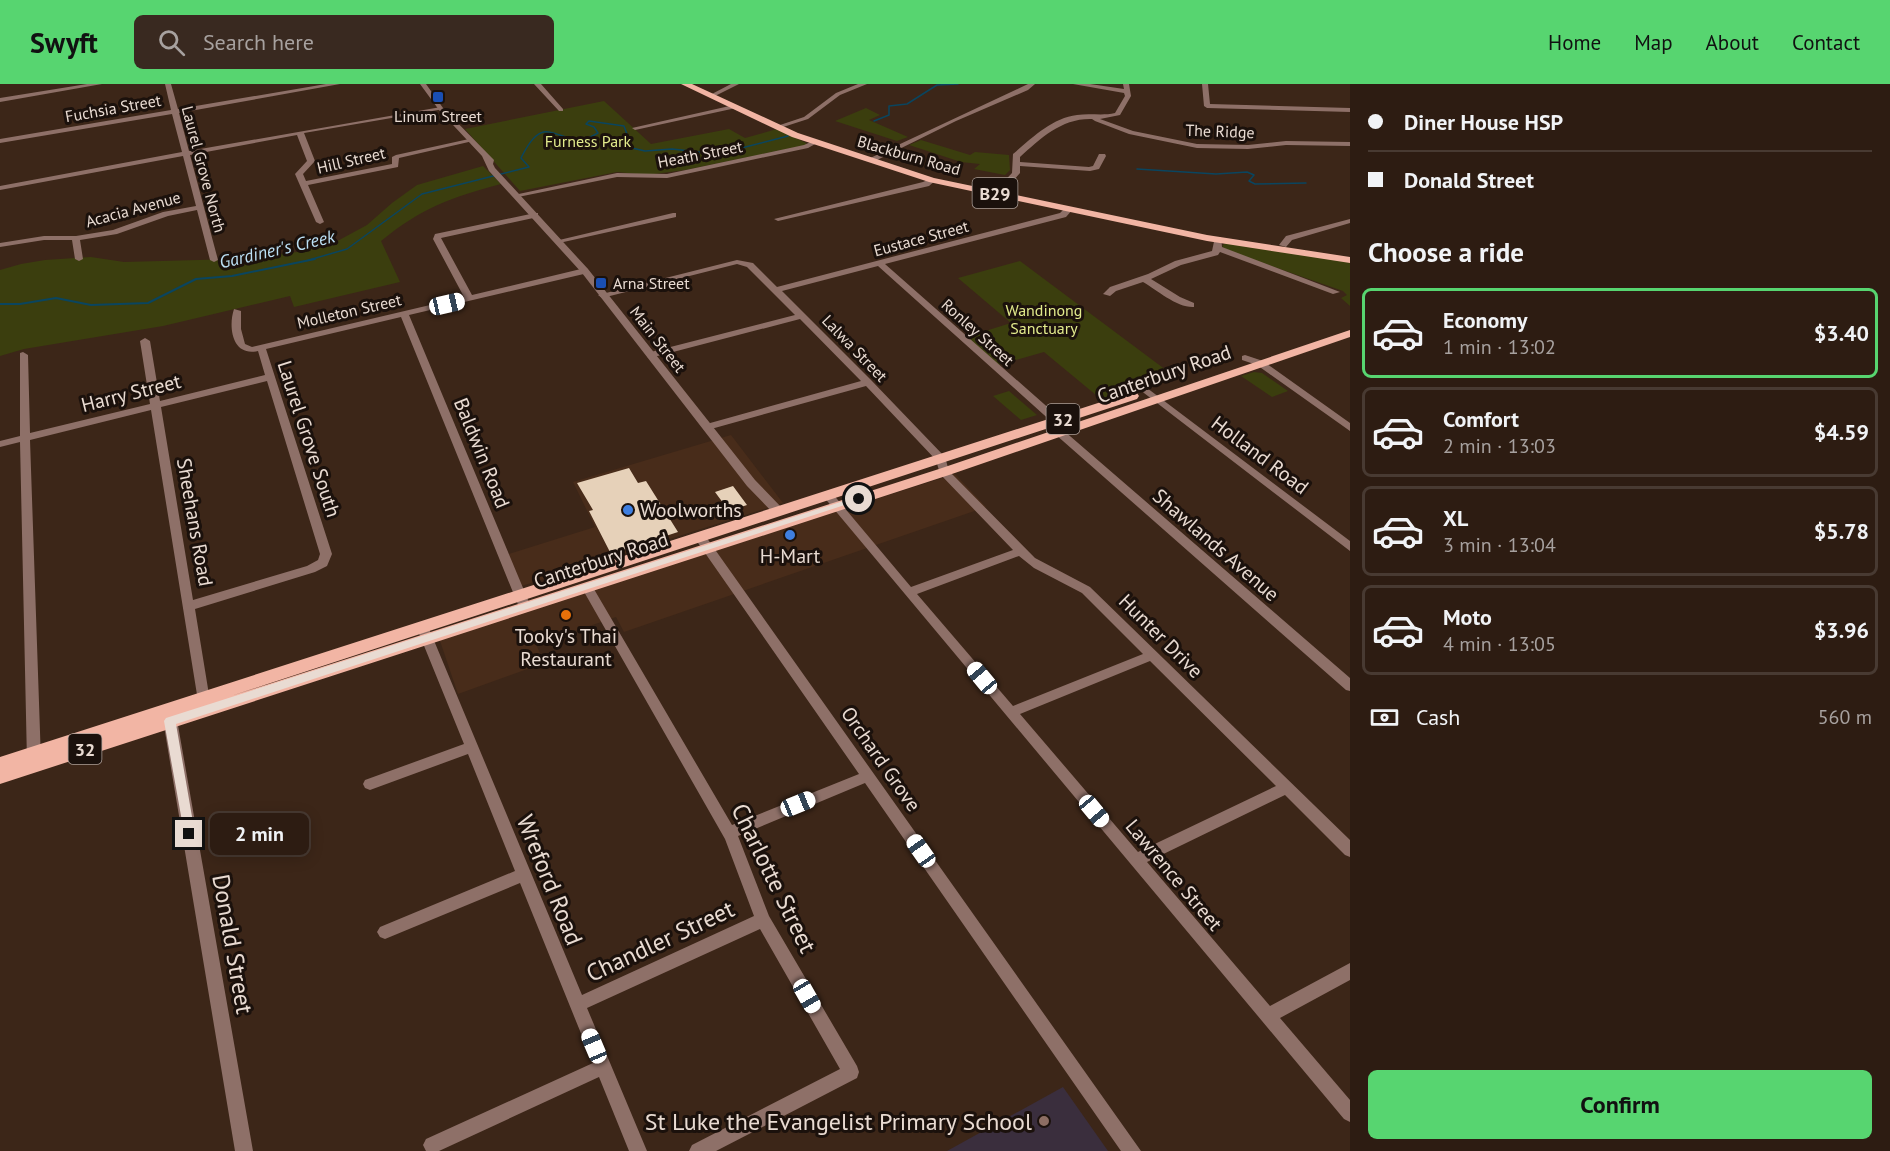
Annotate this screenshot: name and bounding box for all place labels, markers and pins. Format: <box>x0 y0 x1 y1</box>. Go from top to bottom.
marker: Linum Street <box>431 90 445 104</box>
place label: Linum Street <box>394 106 483 126</box>
place label: Arna Street <box>613 273 690 293</box>
marker: Arna Street <box>594 276 608 290</box>
place label: Woolworths <box>640 497 742 523</box>
marker: Woolworths <box>621 503 635 517</box>
marker: H-Mart <box>783 528 797 542</box>
place label: H-Mart <box>760 543 820 569</box>
marker: Tooky's Thai Restaurant <box>559 608 573 622</box>
place label: Tooky's Thai Restaurant <box>515 623 617 672</box>
place label: St Luke the Evangelist Primary School <box>645 1106 1032 1137</box>
marker: St Luke the Evangelist Primary School <box>1037 1114 1051 1128</box>

